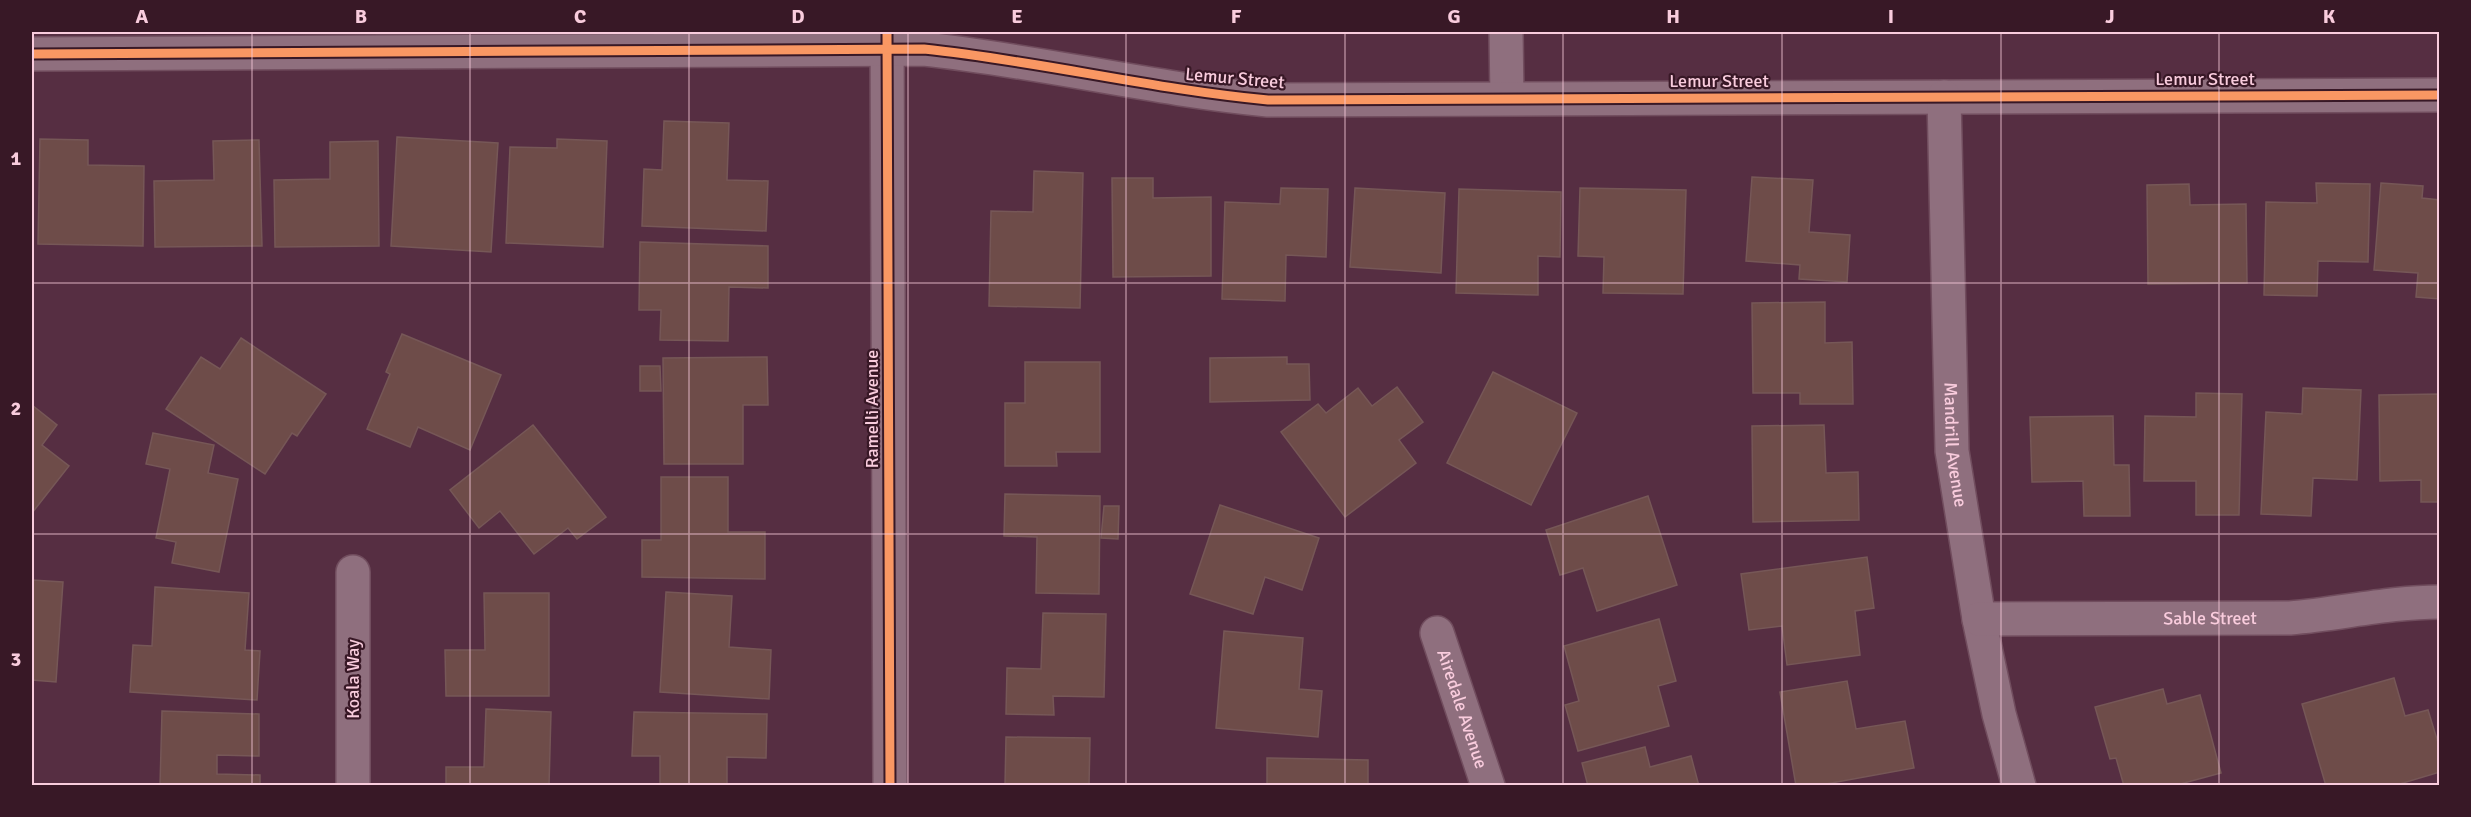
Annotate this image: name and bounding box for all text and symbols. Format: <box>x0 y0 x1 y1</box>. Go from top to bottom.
text: A <box>136 4 149 29</box>
text: B <box>355 4 367 29</box>
text: C <box>574 4 586 29</box>
text: D <box>791 4 805 29</box>
text: E <box>1011 4 1023 29</box>
text: F <box>1231 4 1242 29</box>
text: G <box>1447 4 1461 29</box>
text: H <box>1666 4 1680 29</box>
text: I <box>1888 4 1894 29</box>
text: J <box>2105 4 2115 29</box>
text: K <box>2323 4 2336 29</box>
street label: Lemur Street <box>1184 63 1286 93</box>
street label: Lemur Street <box>2155 68 2255 90</box>
street label: Lemur Street <box>1669 70 1769 92</box>
text: 1 <box>11 146 22 171</box>
street label: Ramelli Avenue <box>861 350 883 468</box>
street label: Mandrill Avenue <box>1939 382 1972 509</box>
text: 2 <box>11 396 21 421</box>
street label: Sable Street <box>2163 607 2257 629</box>
street label: Koala Way <box>342 639 364 719</box>
street label: Airedale Avenue <box>1432 646 1492 771</box>
text: 3 <box>11 647 21 672</box>

